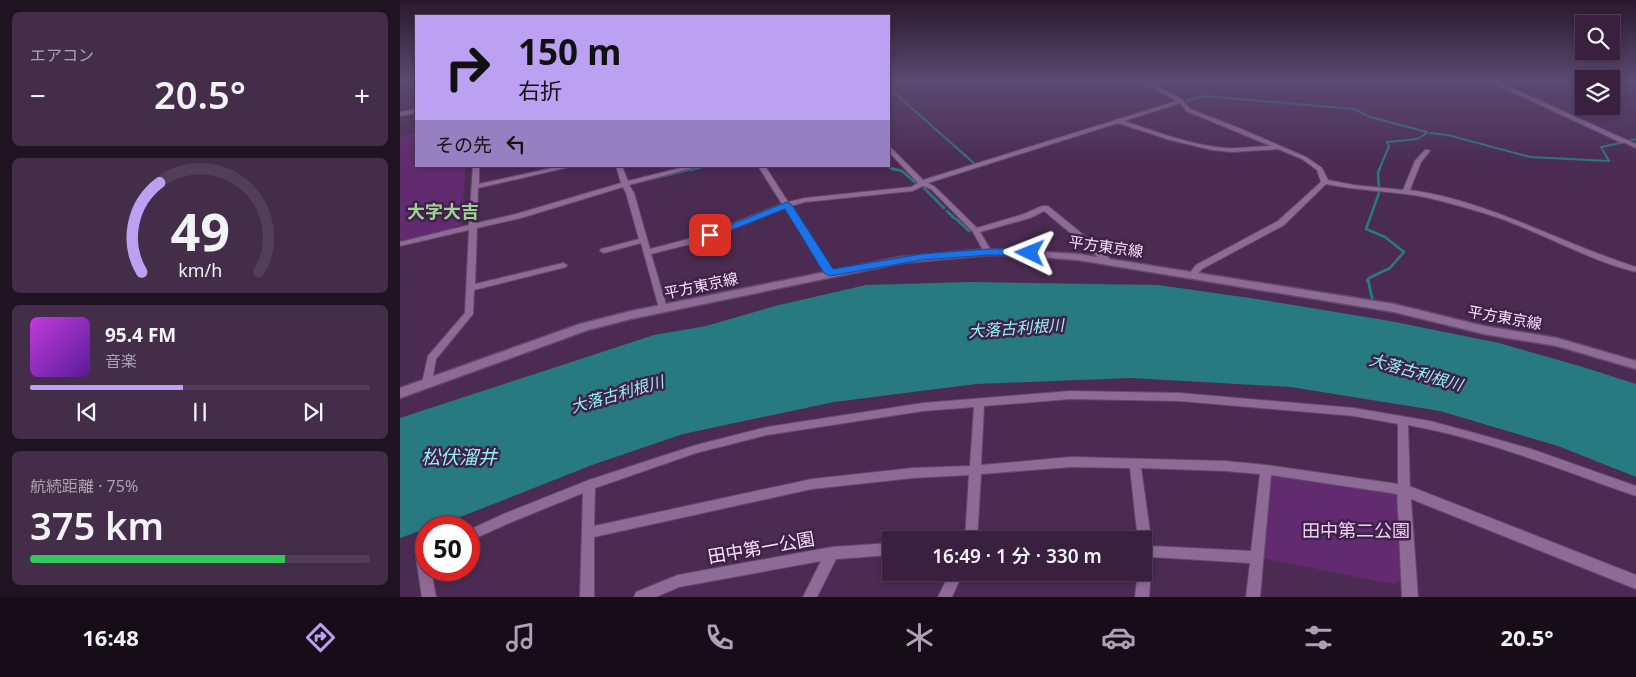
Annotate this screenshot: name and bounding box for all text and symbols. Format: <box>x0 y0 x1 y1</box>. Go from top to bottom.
map controls <box>1575 15 1620 115</box>
button: search <box>1575 15 1620 60</box>
text: 150 m <box>518 28 621 75</box>
icon: right <box>435 35 500 100</box>
text: エアコン <box>30 44 94 66</box>
text: 20.5° <box>154 68 246 120</box>
button: layers <box>1575 70 1620 115</box>
text: 右折 <box>518 75 562 105</box>
text: − <box>30 76 46 114</box>
text: + <box>354 76 370 114</box>
icon: left <box>502 130 530 158</box>
text: その先 <box>435 132 492 158</box>
text: 49 <box>170 195 230 266</box>
district label: 大字大吉 <box>407 199 479 223</box>
pin <box>689 214 731 256</box>
icon: arrive <box>696 221 724 249</box>
position arrow <box>1003 226 1055 278</box>
street label: 平方東京線 <box>1067 231 1145 261</box>
text: km/h <box>178 258 222 282</box>
street label: 平方東京線 <box>662 267 740 303</box>
street label: 平方東京線 <box>1466 301 1544 333</box>
water label: 大落古利根川 <box>967 314 1067 342</box>
text: 95.4 FM <box>105 322 176 348</box>
water label: 大落古利根川 <box>1367 348 1467 396</box>
text: 音楽 <box>105 350 137 372</box>
water label: 大落古利根川 <box>568 370 668 418</box>
icon: previous <box>73 398 101 426</box>
icon: pause <box>186 398 214 426</box>
icon: next <box>299 398 327 426</box>
water label: 松伏溜井 <box>421 444 499 470</box>
text: 航続距離 · 75% <box>30 475 138 497</box>
text: 375 km <box>30 499 164 551</box>
speed limit sign: 50 <box>415 516 480 581</box>
park label: 田中第二公園 <box>1302 518 1410 542</box>
street label: 田中第一公園 <box>706 526 816 568</box>
text: 16:49 · 1 分 · 330 m <box>932 543 1102 569</box>
icon: directions <box>303 620 338 655</box>
icon: music <box>503 620 538 655</box>
icon: phone <box>702 620 737 655</box>
icon: climate <box>902 620 937 655</box>
icon: car <box>1101 620 1136 655</box>
icon: filters <box>1301 620 1336 655</box>
text: 16:48 <box>82 622 139 652</box>
text: 20.5° <box>1500 622 1554 652</box>

